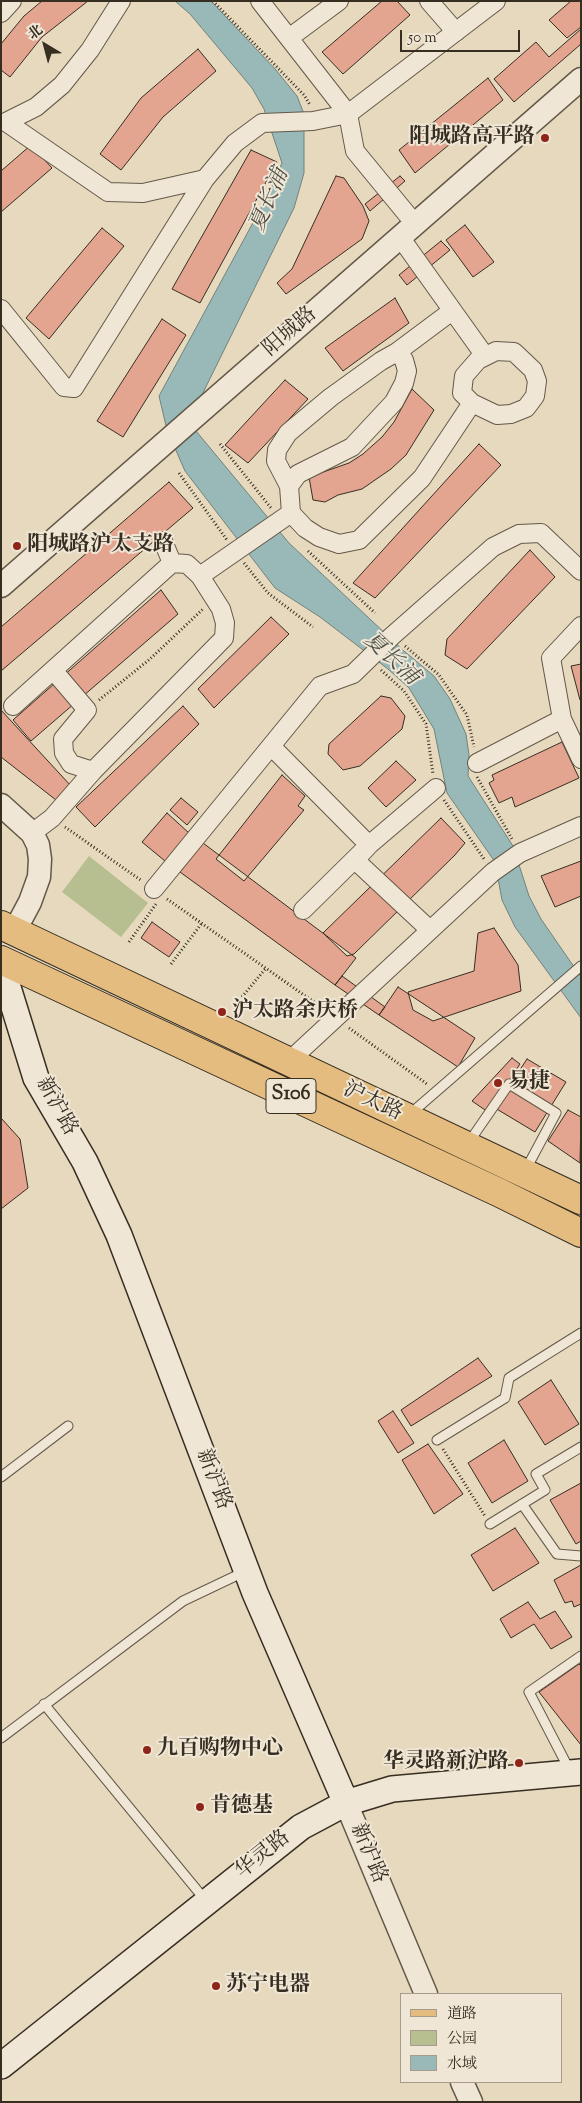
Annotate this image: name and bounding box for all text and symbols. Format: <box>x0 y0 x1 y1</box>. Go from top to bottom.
north arrow <box>20 20 70 70</box>
scale bar <box>402 20 522 52</box>
text: 北 <box>24 21 48 45</box>
text: 50 m <box>408 28 437 49</box>
place label: 阳城路高平路 <box>409 125 535 151</box>
marker: 阳城路高平路 <box>539 132 551 144</box>
water label: 夏长浦 <box>246 165 296 237</box>
street label: 阳城路 <box>259 303 323 363</box>
place label: 阳城路沪太支路 <box>27 533 174 559</box>
marker: 阳城路沪太支路 <box>11 540 23 552</box>
water label: 夏长浦 <box>357 628 423 692</box>
place label: 沪太路余庆桥 <box>232 999 358 1025</box>
marker: 沪太路余庆桥 <box>216 1006 228 1018</box>
place label: 易捷 <box>508 1070 550 1096</box>
street label: 新沪路 <box>29 1073 81 1141</box>
marker: 易捷 <box>492 1077 504 1089</box>
road number: S106 <box>266 1078 316 1114</box>
street label: 沪太路 <box>338 1078 406 1128</box>
street label: 新沪路 <box>189 1446 235 1514</box>
place label: 九百购物中心 <box>157 1737 283 1763</box>
marker: 九百购物中心 <box>141 1744 153 1756</box>
place label: 华灵路新沪路 <box>383 1750 509 1776</box>
marker: 华灵路新沪路 <box>513 1757 525 1769</box>
place label: 肯德基 <box>210 1794 273 1820</box>
marker: 肯德基 <box>194 1801 206 1813</box>
street label: 新沪路 <box>343 1820 391 1888</box>
street label: 华灵路 <box>232 1826 296 1886</box>
place label: 苏宁电器 <box>226 1973 310 1999</box>
marker: 苏宁电器 <box>210 1980 222 1992</box>
legend <box>400 1993 562 2083</box>
text: 道路 <box>447 2004 477 2025</box>
text: 公园 <box>447 2029 477 2050</box>
text: 水域 <box>447 2054 477 2075</box>

